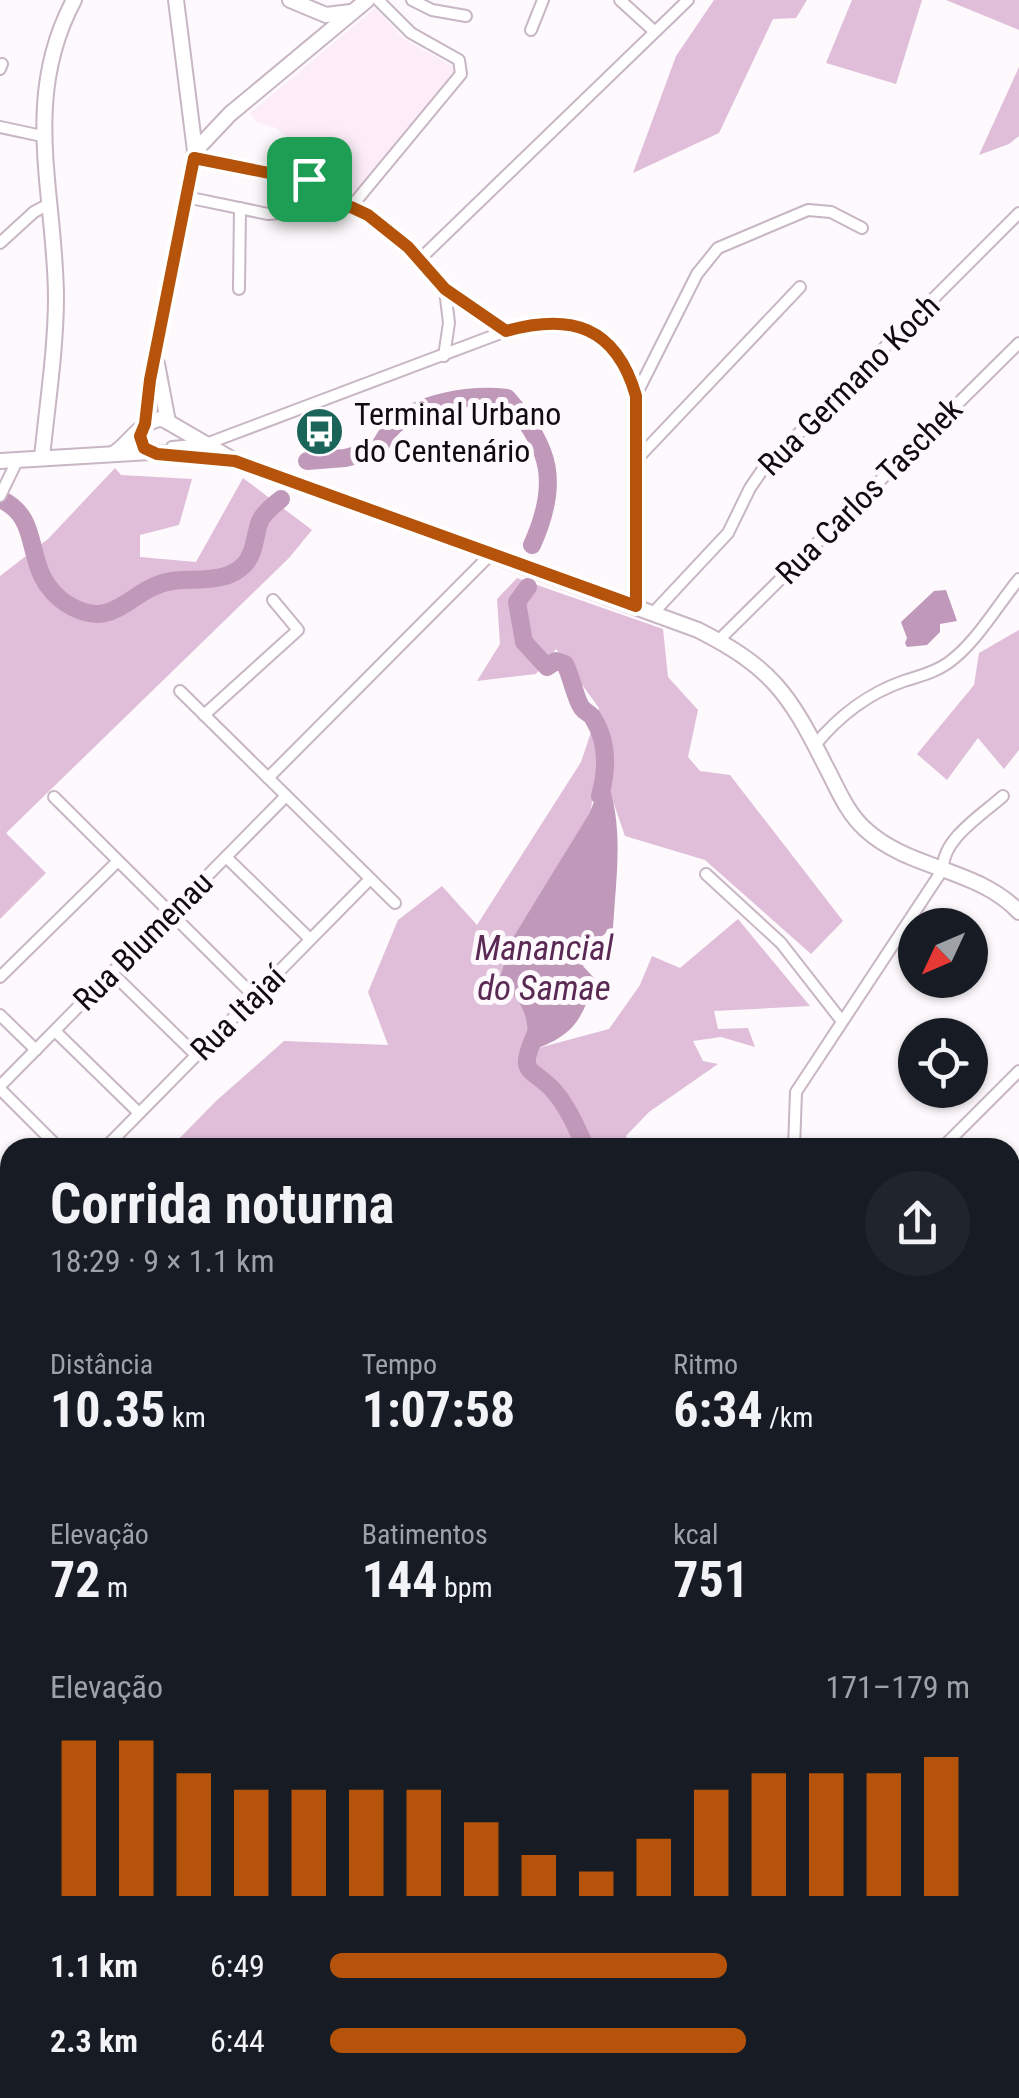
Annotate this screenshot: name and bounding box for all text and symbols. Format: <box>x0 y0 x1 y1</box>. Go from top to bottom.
pin <box>267 137 352 222</box>
icon: arrive <box>282 152 337 207</box>
street label: Rua Germano Koch <box>751 287 947 483</box>
street label: Rua Carlos Taschek <box>768 390 970 592</box>
place label: Terminal Urbano do Centenário <box>354 395 561 470</box>
bus stop icon: Terminal Urbano do Centenário <box>293 406 345 458</box>
street label: Rua Blumenau <box>66 864 220 1018</box>
north arrow <box>898 908 988 998</box>
map controls <box>898 908 988 1108</box>
water label: Manancial do Samae <box>475 928 615 1009</box>
street label: Rua Itajaí <box>183 957 294 1068</box>
button: locate <box>898 1018 988 1108</box>
button: share <box>865 1171 970 1276</box>
text: Corrida noturna <box>50 1172 394 1236</box>
text: 18:29 · 9 × 1.1 km <box>50 1242 275 1280</box>
text: Distância <box>50 1348 153 1381</box>
text: Tempo <box>362 1348 437 1381</box>
text: Ritmo <box>673 1348 738 1381</box>
text: 10.35 <box>50 1381 166 1439</box>
text: 1:07:58 <box>362 1381 515 1439</box>
text: 6:34 <box>673 1381 763 1439</box>
text: km <box>166 1401 206 1434</box>
text: /km <box>763 1401 813 1434</box>
text: Elevação <box>50 1518 149 1551</box>
text: Batimentos <box>362 1518 488 1551</box>
text: kcal <box>673 1518 718 1551</box>
text: 72 <box>50 1551 101 1609</box>
text: 144 <box>362 1551 437 1609</box>
text: 751 <box>673 1551 749 1609</box>
text: m <box>101 1571 128 1604</box>
text: bpm <box>437 1571 493 1604</box>
text: Elevação <box>50 1668 163 1706</box>
text: 171–179 m <box>825 1668 970 1706</box>
text: 1.1 km <box>50 1947 138 1985</box>
text: 6:49 <box>210 1947 265 1985</box>
text: 2.3 km <box>50 2022 138 2060</box>
text: 6:44 <box>210 2022 265 2060</box>

